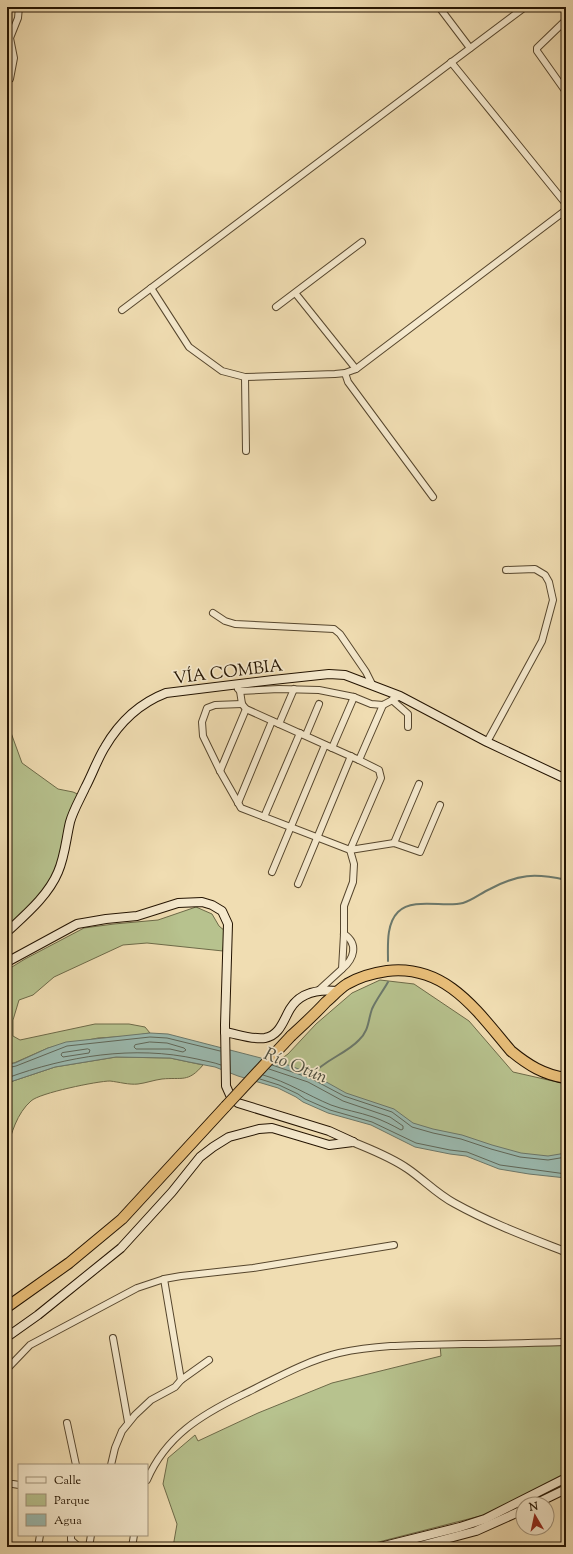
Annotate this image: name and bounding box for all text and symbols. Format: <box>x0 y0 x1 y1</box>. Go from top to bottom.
street label: VÍA COMBIA <box>172 654 285 692</box>
water label: Río Otún <box>259 1042 331 1092</box>
legend <box>18 1464 148 1536</box>
text: Calle <box>54 1472 82 1490</box>
text: Parque <box>54 1492 90 1510</box>
north arrow <box>515 1496 555 1536</box>
text: N <box>527 1498 539 1516</box>
text: Agua <box>54 1512 82 1530</box>

